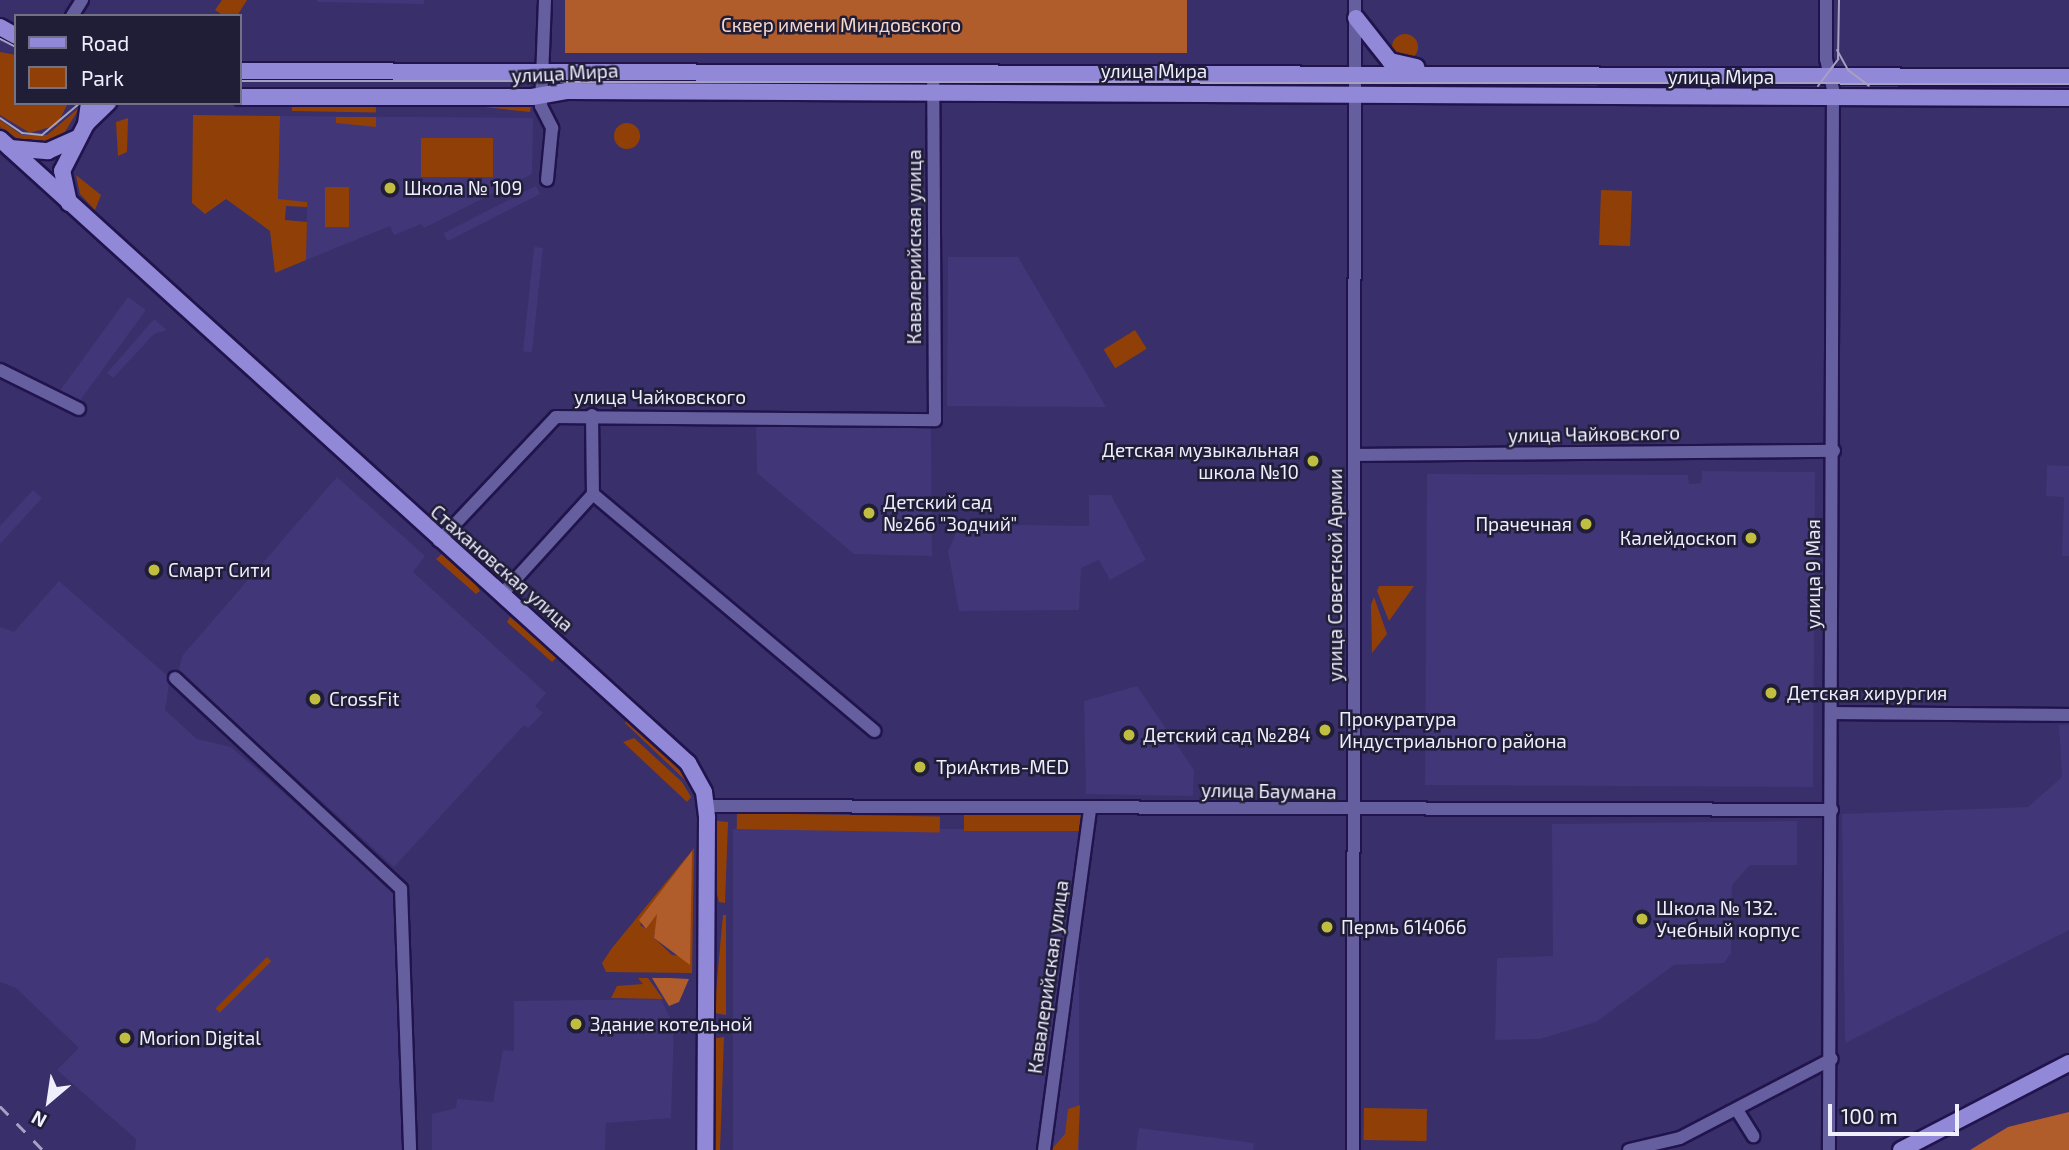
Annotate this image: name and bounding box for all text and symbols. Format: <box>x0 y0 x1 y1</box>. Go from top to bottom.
legend <box>14 14 242 105</box>
park label: Сквер имени Миндовского <box>721 14 961 36</box>
text: Road <box>81 30 129 55</box>
street label: улица Мира <box>511 59 619 87</box>
street label: улица Мира <box>1101 60 1207 82</box>
text: Park <box>81 65 124 90</box>
street label: улица Мира <box>1668 66 1774 88</box>
street label: Кавалерийская улица <box>903 150 925 344</box>
place label: Школа № 109 <box>404 177 522 199</box>
marker: Школа № 109 <box>382 180 398 196</box>
street label: улица Чайковского <box>574 386 746 408</box>
street label: улица Чайковского <box>1508 421 1680 447</box>
place label: Детская музыкальная школа №10 <box>1102 439 1299 483</box>
marker: Детская музыкальная школа №10 <box>1305 453 1321 469</box>
street label: улица Советской Армии <box>1324 468 1346 682</box>
place label: Детский сад №266 "Зодчий" <box>883 491 1018 535</box>
street label: Стахановская улица <box>426 500 578 636</box>
marker: Детский сад №266 "Зодчий" <box>861 505 877 521</box>
place label: Прачечная <box>1475 513 1572 535</box>
marker: Прачечная <box>1578 516 1594 532</box>
street label: улица 9 Мая <box>1802 519 1824 629</box>
place label: Калейдоскоп <box>1620 527 1737 549</box>
marker: Калейдоскоп <box>1743 530 1759 546</box>
place label: Смарт Сити <box>168 559 271 581</box>
marker: Смарт Сити <box>146 562 162 578</box>
place label: Детская хирургия <box>1787 682 1947 704</box>
marker: Детская хирургия <box>1761 683 1781 703</box>
place label: CrossFit <box>329 688 399 710</box>
marker: CrossFit <box>307 691 323 707</box>
place label: Прокуратура Индустриального района <box>1339 708 1567 752</box>
marker: Прокуратура Индустриального района <box>1317 722 1333 738</box>
place label: Детский сад №284 <box>1143 724 1311 746</box>
marker: Детский сад №284 <box>1121 727 1137 743</box>
place label: ТриАктив-MED <box>936 756 1069 778</box>
marker: ТриАктив-MED <box>910 757 930 777</box>
street label: улица Баумана <box>1201 778 1337 804</box>
street label: Кавалерийская улица <box>1023 879 1073 1075</box>
place label: Школа № 132. Учебный корпус <box>1656 897 1800 941</box>
marker: Школа № 132. Учебный корпус <box>1634 911 1650 927</box>
place label: Пермь 614066 <box>1341 916 1467 938</box>
marker: Пермь 614066 <box>1319 919 1335 935</box>
place label: Здание котельной <box>590 1013 753 1035</box>
marker: Здание котельной <box>568 1016 584 1032</box>
place label: Morion Digital <box>139 1027 261 1049</box>
marker: Morion Digital <box>117 1030 133 1046</box>
north arrow <box>14 1066 84 1136</box>
scale bar <box>1831 1090 1962 1134</box>
text: 100 m <box>1841 1103 1898 1128</box>
text: N <box>27 1106 50 1133</box>

